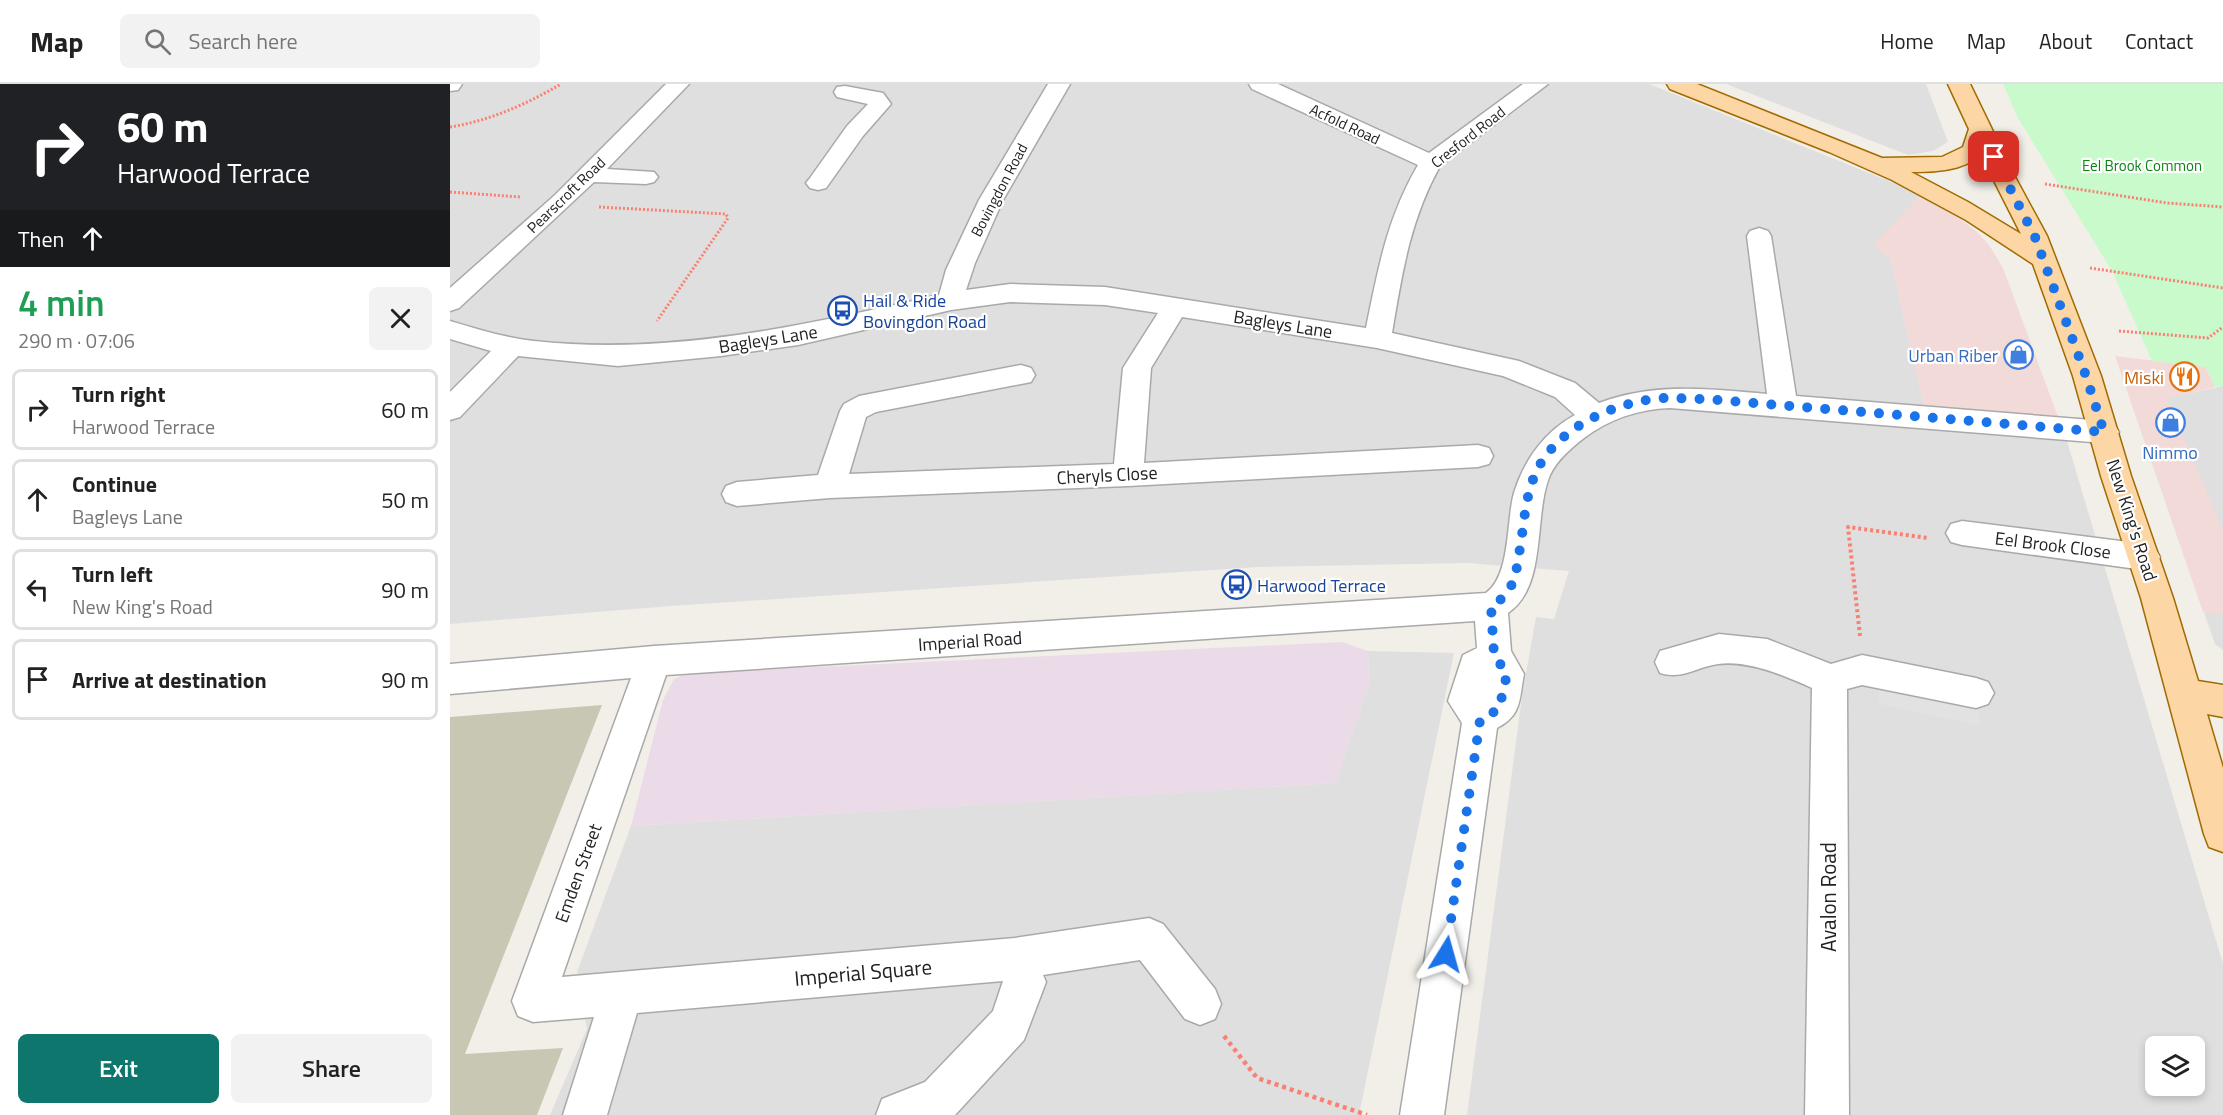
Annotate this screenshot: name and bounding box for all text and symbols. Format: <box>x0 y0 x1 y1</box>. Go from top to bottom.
search box <box>120 14 540 68</box>
text: Map <box>30 20 84 63</box>
text: Search here <box>189 24 298 58</box>
icon: search <box>141 25 174 58</box>
text: Home <box>1880 25 1934 57</box>
text: Map <box>1967 25 2006 57</box>
text: About <box>2039 25 2092 57</box>
text: Contact <box>2125 25 2193 57</box>
text: 60 m <box>117 94 209 158</box>
street label: Acfold Road <box>1306 98 1384 150</box>
street label: Cresford Road <box>1426 100 1510 174</box>
icon: right <box>18 108 96 186</box>
pin <box>1968 131 2019 182</box>
street label: Bovingdon Road <box>965 139 1033 241</box>
icon: arrive <box>1977 140 2010 173</box>
street label: Pearscroft Road <box>521 151 611 239</box>
text: Harwood Terrace <box>117 152 310 193</box>
park label: Eel Brook Common <box>2082 154 2202 177</box>
text: Then <box>18 222 64 256</box>
icon: ahead <box>76 222 109 255</box>
text: 4 min <box>18 275 105 330</box>
button: close <box>369 287 432 350</box>
place label: Hail & Ride Bovingdon Road <box>863 287 987 335</box>
bus stop icon: Hail & Ride Bovingdon Road <box>826 294 858 326</box>
street label: Bagleys Lane <box>1232 303 1334 345</box>
street label: Bagleys Lane <box>717 318 819 360</box>
text: 290 m · 07:06 <box>18 325 135 356</box>
shop icon: Urban Riber <box>2003 339 2035 371</box>
place label: Urban Riber <box>1908 342 1998 369</box>
restaurant icon: Miski <box>2169 361 2201 393</box>
place label: Miski <box>2124 364 2164 391</box>
text: Turn right <box>72 377 166 411</box>
icon: right <box>21 393 54 426</box>
text: 60 m <box>381 393 429 427</box>
shop icon: Nimmo <box>2154 407 2186 439</box>
text: Harwood Terrace <box>72 411 215 442</box>
place label: Nimmo <box>2142 439 2198 466</box>
street label: New King's Road <box>2100 456 2164 584</box>
street label: Cheryls Close <box>1056 459 1158 491</box>
text: Continue <box>72 467 157 501</box>
icon: ahead <box>21 483 54 516</box>
text: 50 m <box>381 483 429 517</box>
text: Bagleys Lane <box>72 501 183 532</box>
street label: Eel Brook Close <box>1993 524 2113 566</box>
text: Turn left <box>72 557 153 591</box>
bus stop icon: Harwood Terrace <box>1220 569 1252 601</box>
place label: Harwood Terrace <box>1257 572 1386 599</box>
icon: left <box>21 573 54 606</box>
text: 90 m <box>381 573 429 607</box>
text: New King's Road <box>72 591 213 622</box>
street label: Imperial Road <box>917 624 1023 658</box>
icon: arrive <box>21 663 54 696</box>
text: Arrive at destination <box>72 663 267 697</box>
text: 90 m <box>381 663 429 697</box>
street label: Emden Street <box>548 819 609 926</box>
street label: Avalon Road <box>1812 842 1844 952</box>
position arrow <box>1414 922 1478 986</box>
street label: Imperial Square <box>793 950 933 994</box>
button: Exit <box>18 1034 219 1103</box>
button: Share <box>231 1034 432 1103</box>
map controls <box>2145 1036 2205 1096</box>
button: layers <box>2145 1036 2205 1096</box>

